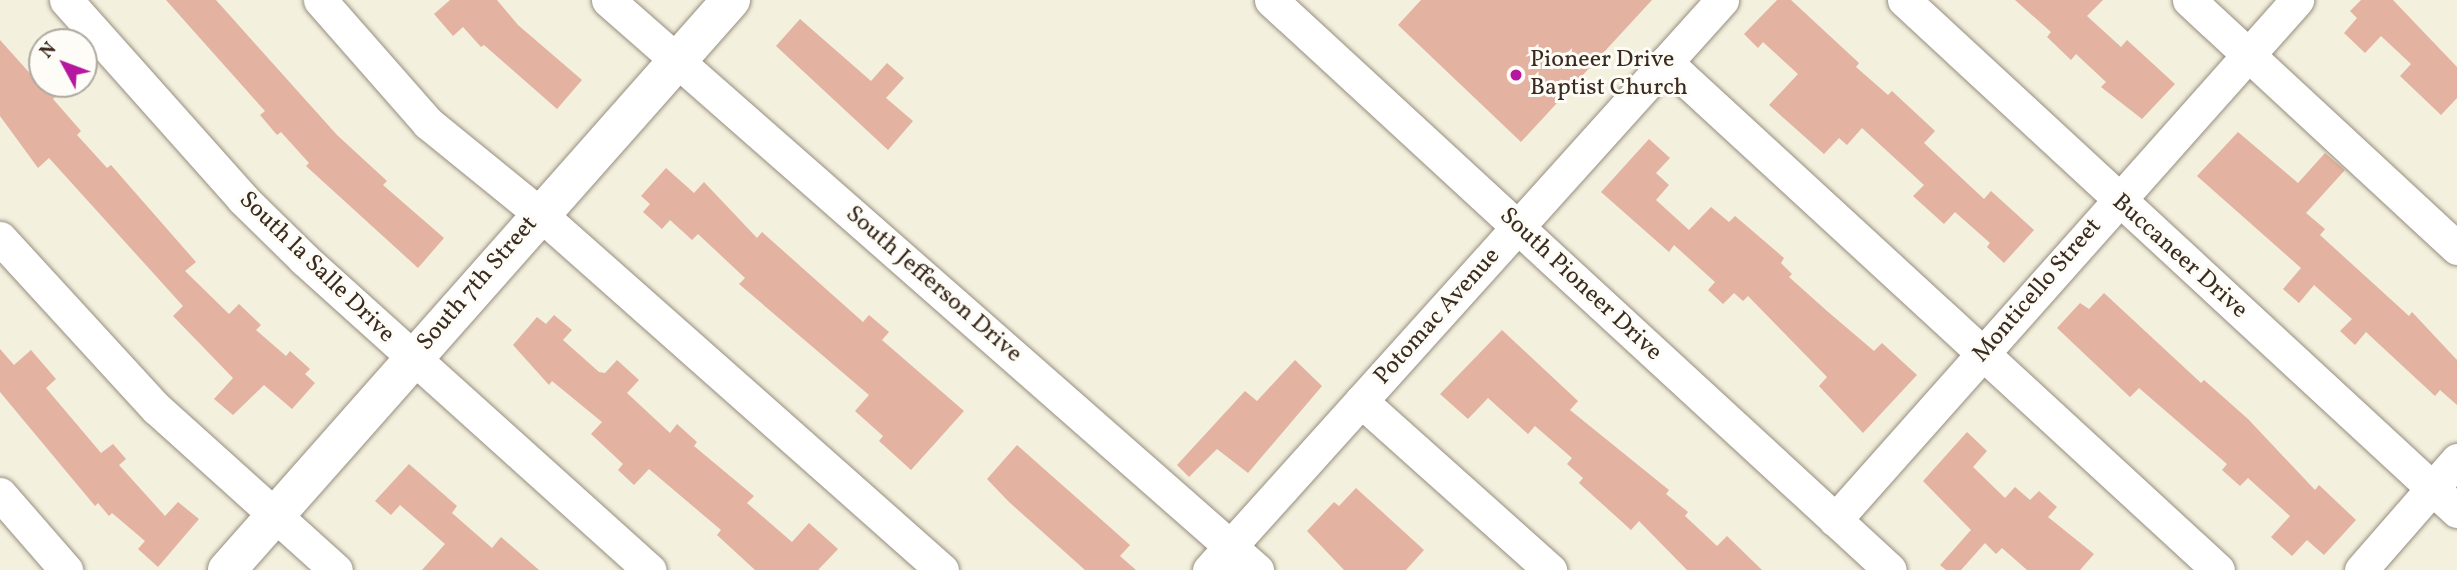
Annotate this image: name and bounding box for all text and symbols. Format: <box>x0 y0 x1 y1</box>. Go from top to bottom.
north arrow <box>28 28 98 98</box>
text: N <box>34 37 63 64</box>
place label: Pioneer Drive Baptist Church <box>1530 47 1688 103</box>
marker: Pioneer Drive Baptist Church <box>1508 67 1524 83</box>
street label: South la Salle Drive <box>232 186 400 350</box>
street label: Buccaneer Drive <box>2105 189 2253 325</box>
street label: South Jefferson Drive <box>839 200 1027 370</box>
street label: South Pioneer Drive <box>1493 202 1667 368</box>
street label: South 7th Street <box>412 211 544 357</box>
street label: Monticello Street <box>1968 213 2108 369</box>
street label: Potomac Avenue <box>1369 243 1507 391</box>

